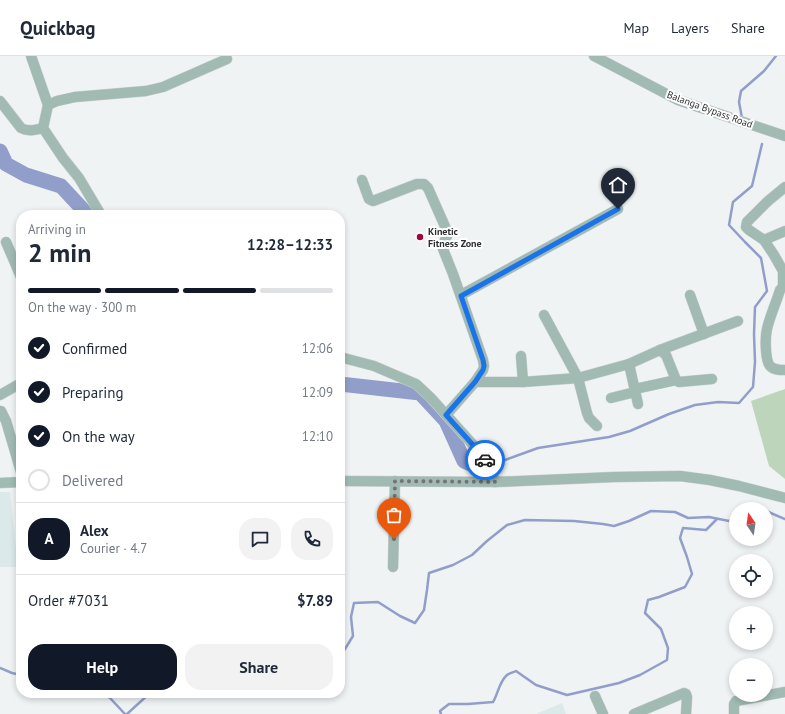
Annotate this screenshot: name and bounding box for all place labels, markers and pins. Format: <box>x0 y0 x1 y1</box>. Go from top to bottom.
pin <box>601 168 635 209</box>
place label: Kinetic Fitness Zone <box>428 225 482 250</box>
marker: Kinetic Fitness Zone <box>415 232 425 242</box>
pin <box>377 498 411 539</box>

